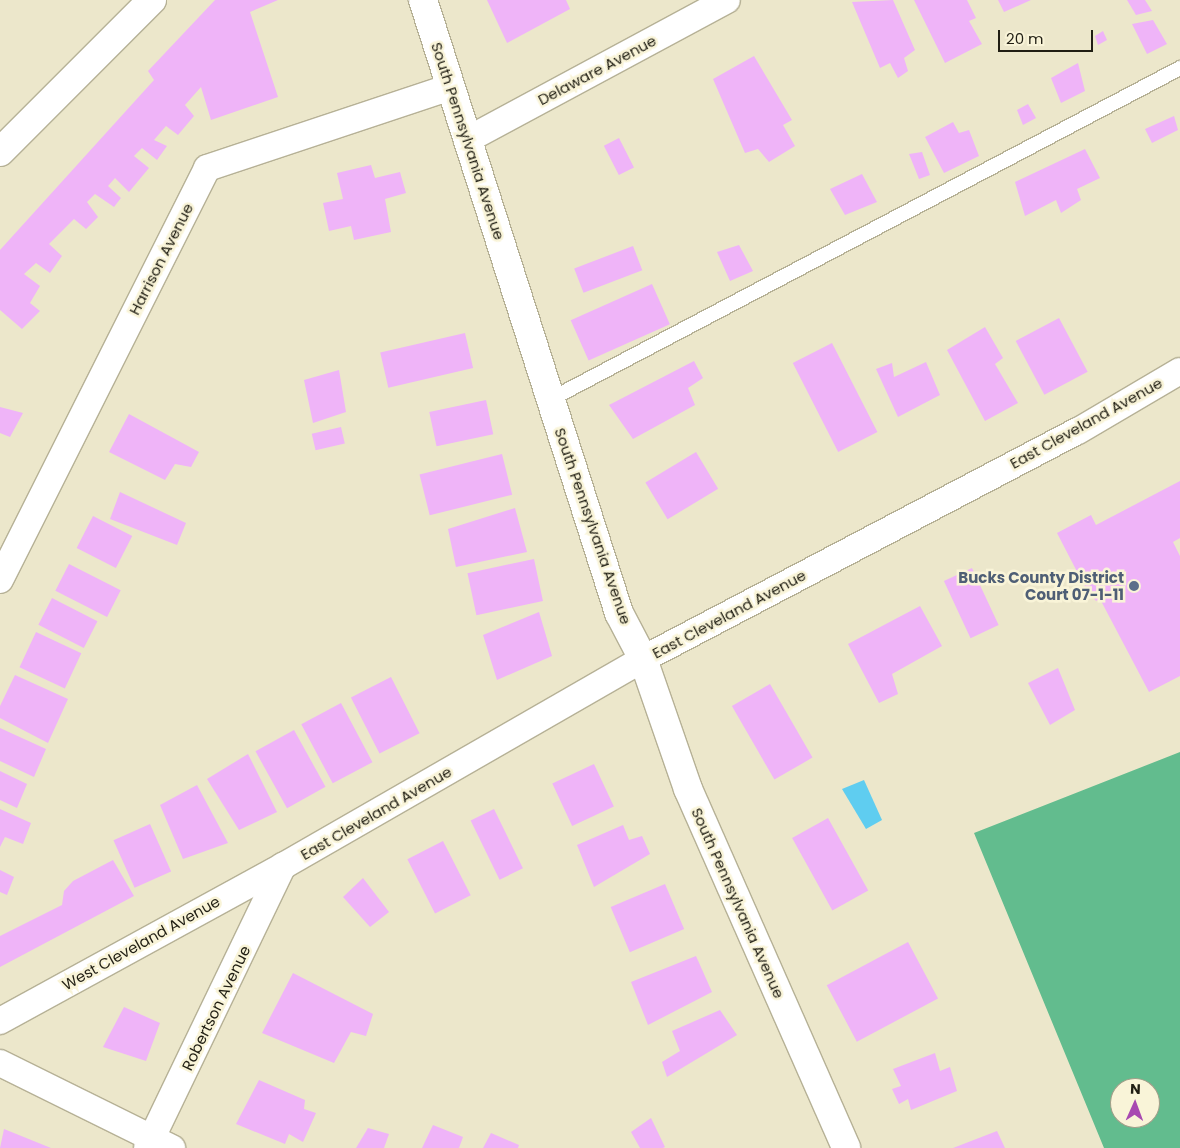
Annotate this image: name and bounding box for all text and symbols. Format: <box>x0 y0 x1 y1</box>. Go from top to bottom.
scale bar <box>1000 20 1095 52</box>
text: 20 m <box>1006 28 1044 49</box>
street label: Delaware Avenue <box>535 31 659 109</box>
street label: South Pennsylvania Avenue <box>428 40 508 242</box>
street label: Harrison Avenue <box>125 200 197 318</box>
street label: East Cleveland Avenue <box>1007 374 1165 472</box>
street label: South Pennsylvania Avenue <box>551 425 635 627</box>
street label: East Cleveland Avenue <box>649 566 809 662</box>
place label: Bucks County District Court 07-1-11 <box>958 568 1124 603</box>
marker: Bucks County District Court 07-1-11 <box>1128 580 1140 592</box>
street label: East Cleveland Avenue <box>297 762 455 864</box>
street label: South Pennsylvania Avenue <box>688 805 788 1001</box>
street label: West Cleveland Avenue <box>59 892 223 994</box>
street label: Robertson Avenue <box>178 943 254 1073</box>
north arrow <box>1110 1078 1160 1128</box>
text: N <box>1130 1079 1141 1099</box>

